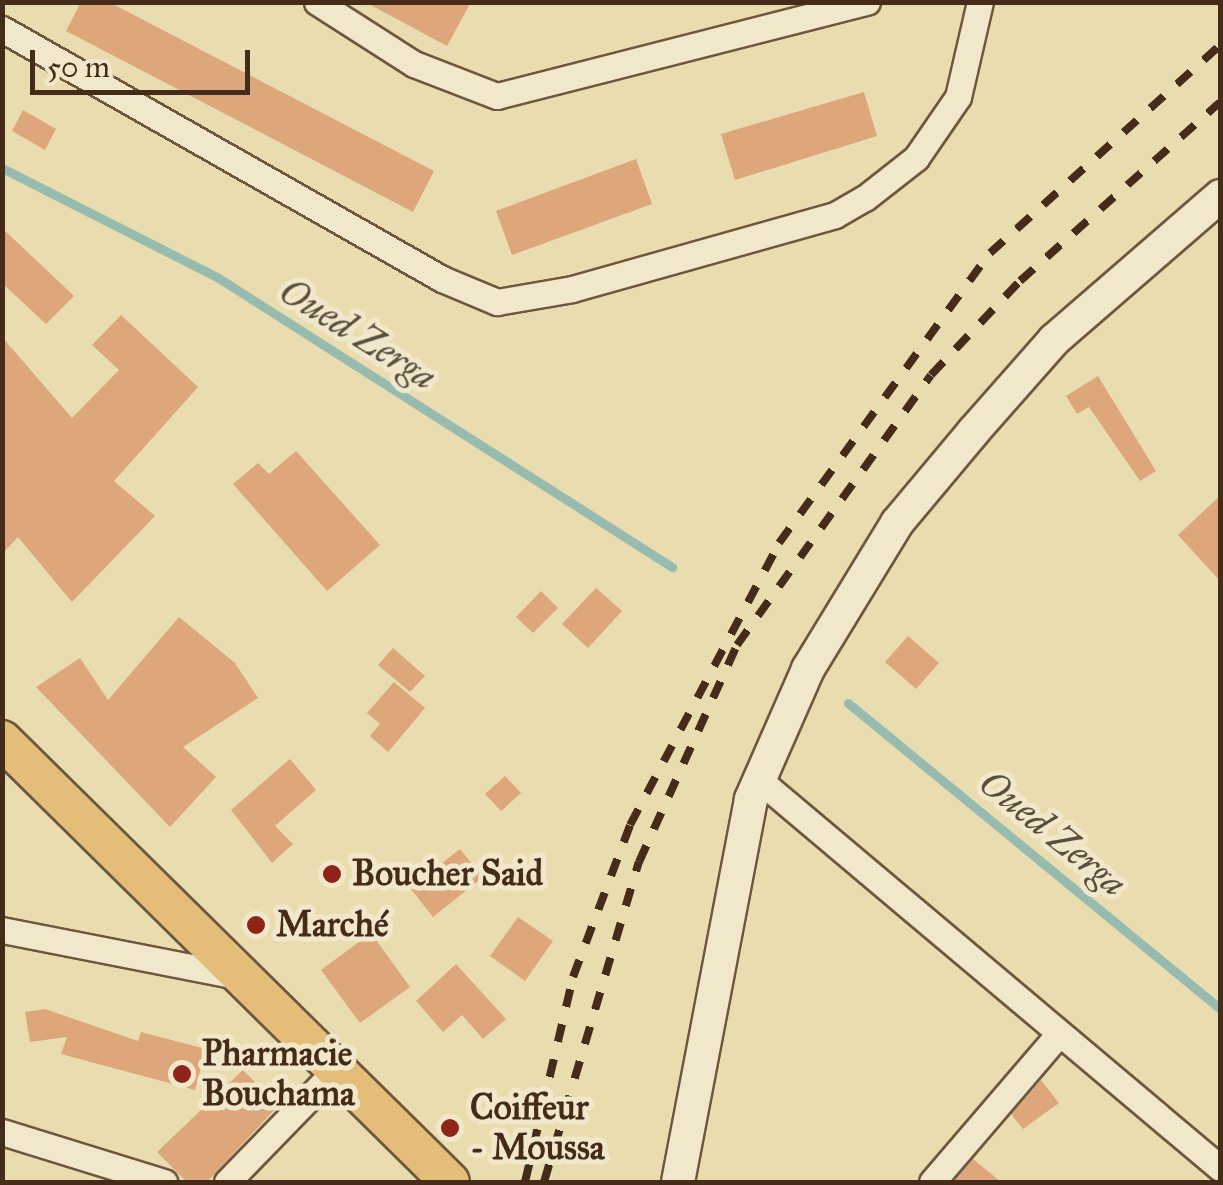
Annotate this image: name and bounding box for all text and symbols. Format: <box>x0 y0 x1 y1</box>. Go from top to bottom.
scale bar <box>35 30 255 92</box>
text: 50 m <box>47 49 110 85</box>
water label: Oued Zerga <box>271 268 445 400</box>
water label: Oued Zerga <box>970 760 1136 906</box>
place label: Boucher Said <box>352 853 543 895</box>
marker: Boucher Said <box>321 863 343 885</box>
place label: Marché <box>276 904 389 946</box>
marker: Marché <box>245 914 267 936</box>
place label: Pharmacie Bouchama <box>202 1033 355 1115</box>
marker: Pharmacie Bouchama <box>171 1063 193 1085</box>
place label: Coiffeur - Moussa <box>470 1087 604 1169</box>
marker: Coiffeur - Moussa <box>439 1117 461 1139</box>

